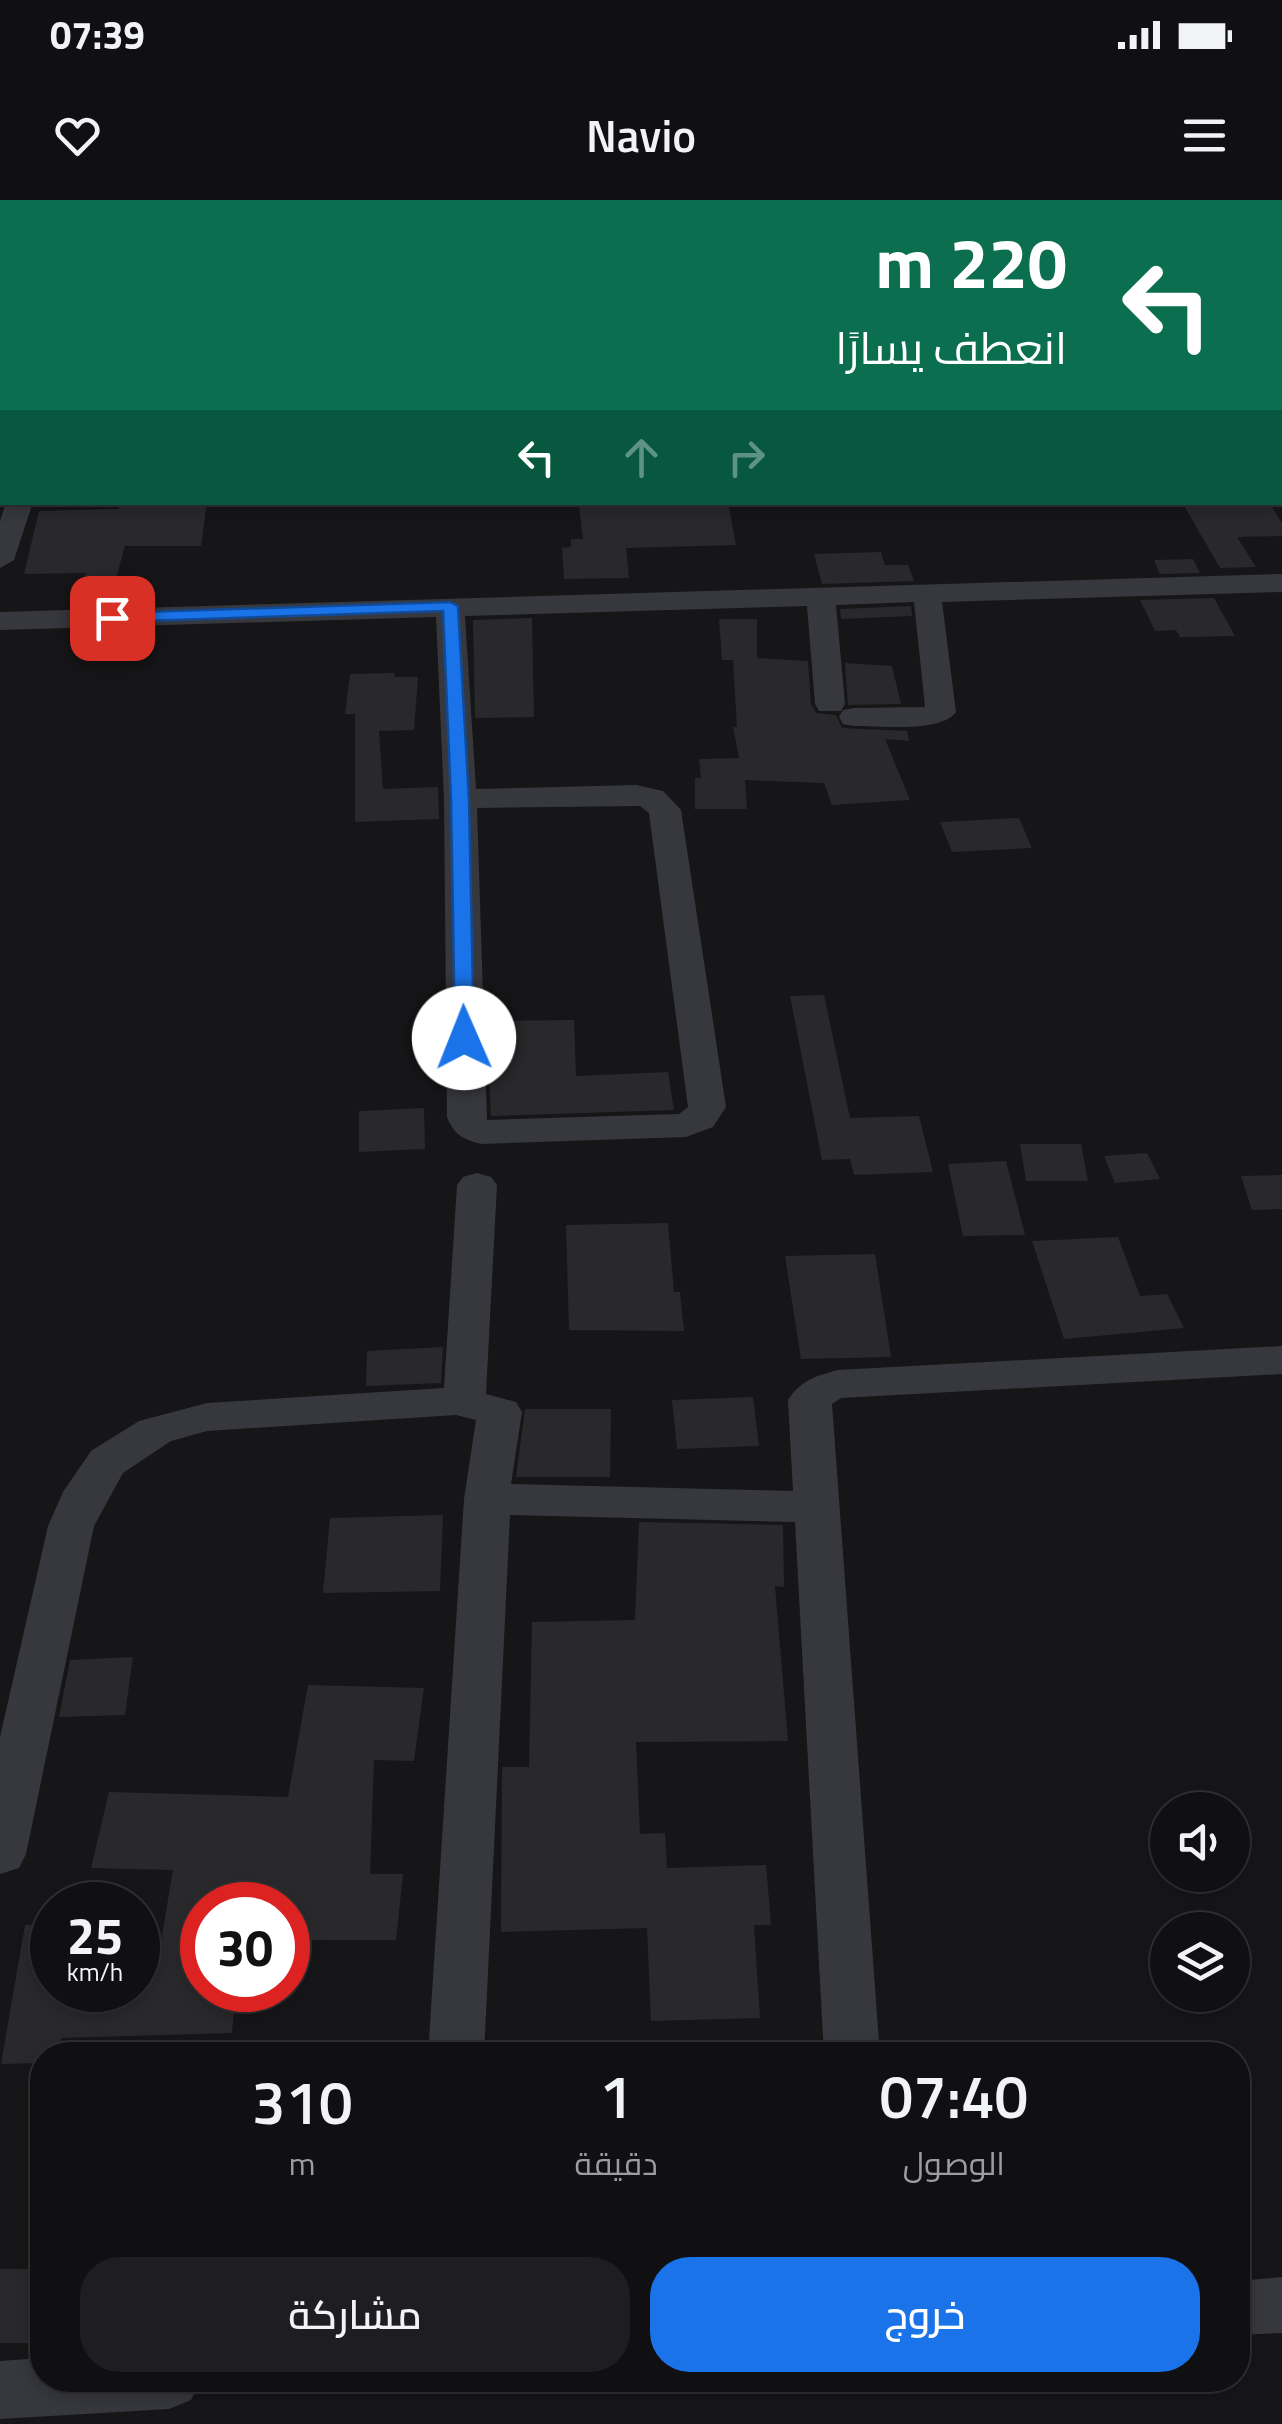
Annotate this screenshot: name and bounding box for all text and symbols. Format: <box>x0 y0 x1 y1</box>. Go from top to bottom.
text: 07:39 <box>50 6 145 64</box>
text: Navio <box>586 101 696 169</box>
icon: heart <box>50 108 105 163</box>
icon: menu <box>1177 108 1232 163</box>
text: 220 m <box>875 209 1067 315</box>
icon: left <box>1102 240 1232 370</box>
text: انعطف يسارًا <box>835 313 1067 381</box>
icon: left <box>509 430 564 485</box>
icon: ahead <box>614 430 669 485</box>
icon: right <box>719 430 774 485</box>
pin <box>70 576 155 661</box>
icon: arrive <box>85 591 140 646</box>
position arrow <box>412 986 516 1090</box>
map controls <box>1150 1792 1250 2012</box>
button: sound <box>1150 1792 1250 1892</box>
speed limit sign: 30 <box>180 1882 310 2012</box>
text: 25 <box>67 1897 123 1973</box>
button: layers <box>1150 1912 1250 2012</box>
text: km/h <box>67 1953 123 1991</box>
text: 1 <box>599 2050 633 2141</box>
text: 07:40 <box>879 2050 1028 2141</box>
text: 310 <box>252 2056 353 2147</box>
text: m <box>289 2139 316 2187</box>
text: دقيقة <box>574 2139 658 2187</box>
text: الوصول <box>903 2139 1005 2187</box>
button: مشاركة <box>80 2257 630 2372</box>
button: خروج <box>650 2257 1200 2372</box>

